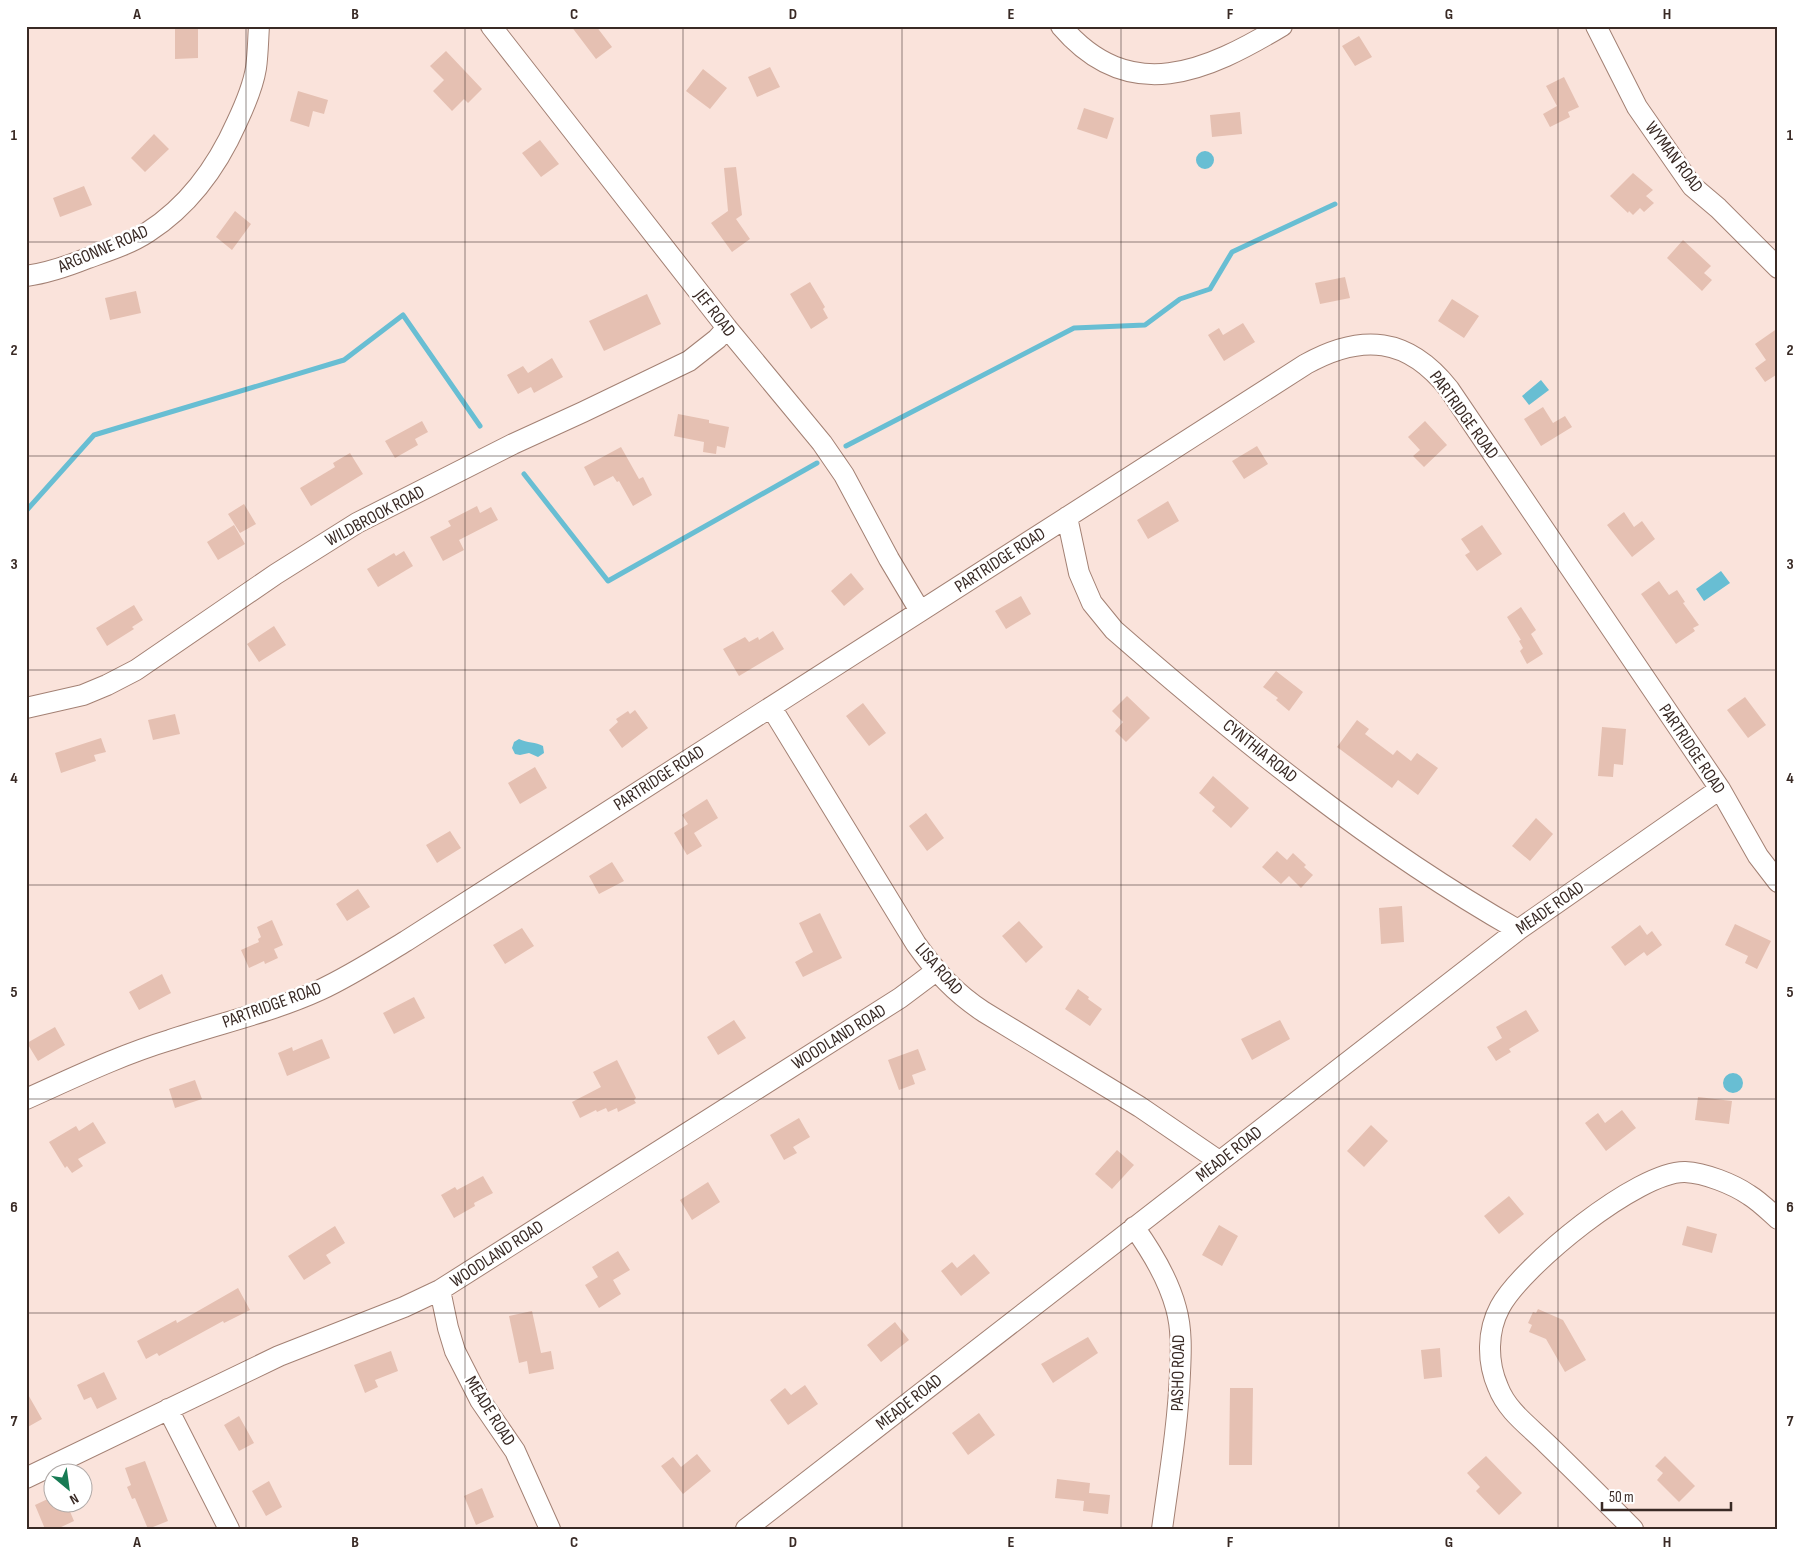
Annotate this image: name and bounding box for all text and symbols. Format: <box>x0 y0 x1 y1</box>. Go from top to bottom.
text: A <box>132 5 141 24</box>
text: B <box>351 5 359 24</box>
text: C <box>570 5 578 24</box>
text: D <box>789 5 797 24</box>
text: E <box>1008 5 1015 24</box>
text: F <box>1227 5 1234 24</box>
text: G <box>1445 5 1453 24</box>
text: H <box>1663 5 1671 24</box>
street label: WYMAN ROAD <box>1641 117 1707 197</box>
text: 1 <box>11 126 18 145</box>
text: 1 <box>1787 126 1794 145</box>
street label: ARGONNE ROAD <box>54 221 151 278</box>
street label: JEF ROAD <box>689 284 740 341</box>
text: 2 <box>10 341 18 360</box>
text: 2 <box>1786 341 1794 360</box>
street label: PARTRIDGE ROAD <box>1425 367 1503 463</box>
street label: WILDBROOK ROAD <box>322 481 428 551</box>
street label: PARTRIDGE ROAD <box>951 523 1049 597</box>
text: 3 <box>10 555 18 574</box>
text: 3 <box>1786 555 1794 574</box>
street label: PARTRIDGE ROAD <box>1654 700 1730 798</box>
street label: CYNTHIA ROAD <box>1219 715 1301 787</box>
street label: PARTRIDGE ROAD <box>610 741 708 815</box>
text: 4 <box>10 769 18 788</box>
text: 4 <box>1786 769 1794 788</box>
street label: MEADE ROAD <box>1512 877 1588 939</box>
street label: LISA ROAD <box>911 939 967 999</box>
street label: PARTRIDGE ROAD <box>220 977 324 1033</box>
text: 5 <box>10 983 18 1002</box>
text: 5 <box>1786 983 1794 1002</box>
street label: WOODLAND ROAD <box>788 1000 890 1074</box>
street label: MEADE ROAD <box>1192 1122 1266 1186</box>
text: 6 <box>10 1198 18 1217</box>
text: 6 <box>1786 1198 1794 1217</box>
street label: WOODLAND ROAD <box>446 1216 548 1292</box>
street label: PASHO ROAD <box>1167 1334 1189 1412</box>
street label: MEADE ROAD <box>872 1370 946 1434</box>
street label: MEADE ROAD <box>460 1372 520 1450</box>
text: 7 <box>11 1412 18 1431</box>
text: 7 <box>1787 1412 1794 1431</box>
north arrow <box>42 1462 92 1512</box>
scale bar <box>1602 1480 1730 1512</box>
text: 50 m <box>1609 1488 1634 1507</box>
text: N <box>67 1490 81 1508</box>
text: A <box>132 1533 141 1552</box>
text: B <box>351 1533 359 1552</box>
text: C <box>570 1533 578 1552</box>
text: D <box>789 1533 797 1552</box>
text: E <box>1008 1533 1015 1552</box>
text: F <box>1227 1533 1234 1552</box>
text: G <box>1445 1533 1453 1552</box>
text: H <box>1663 1533 1671 1552</box>

